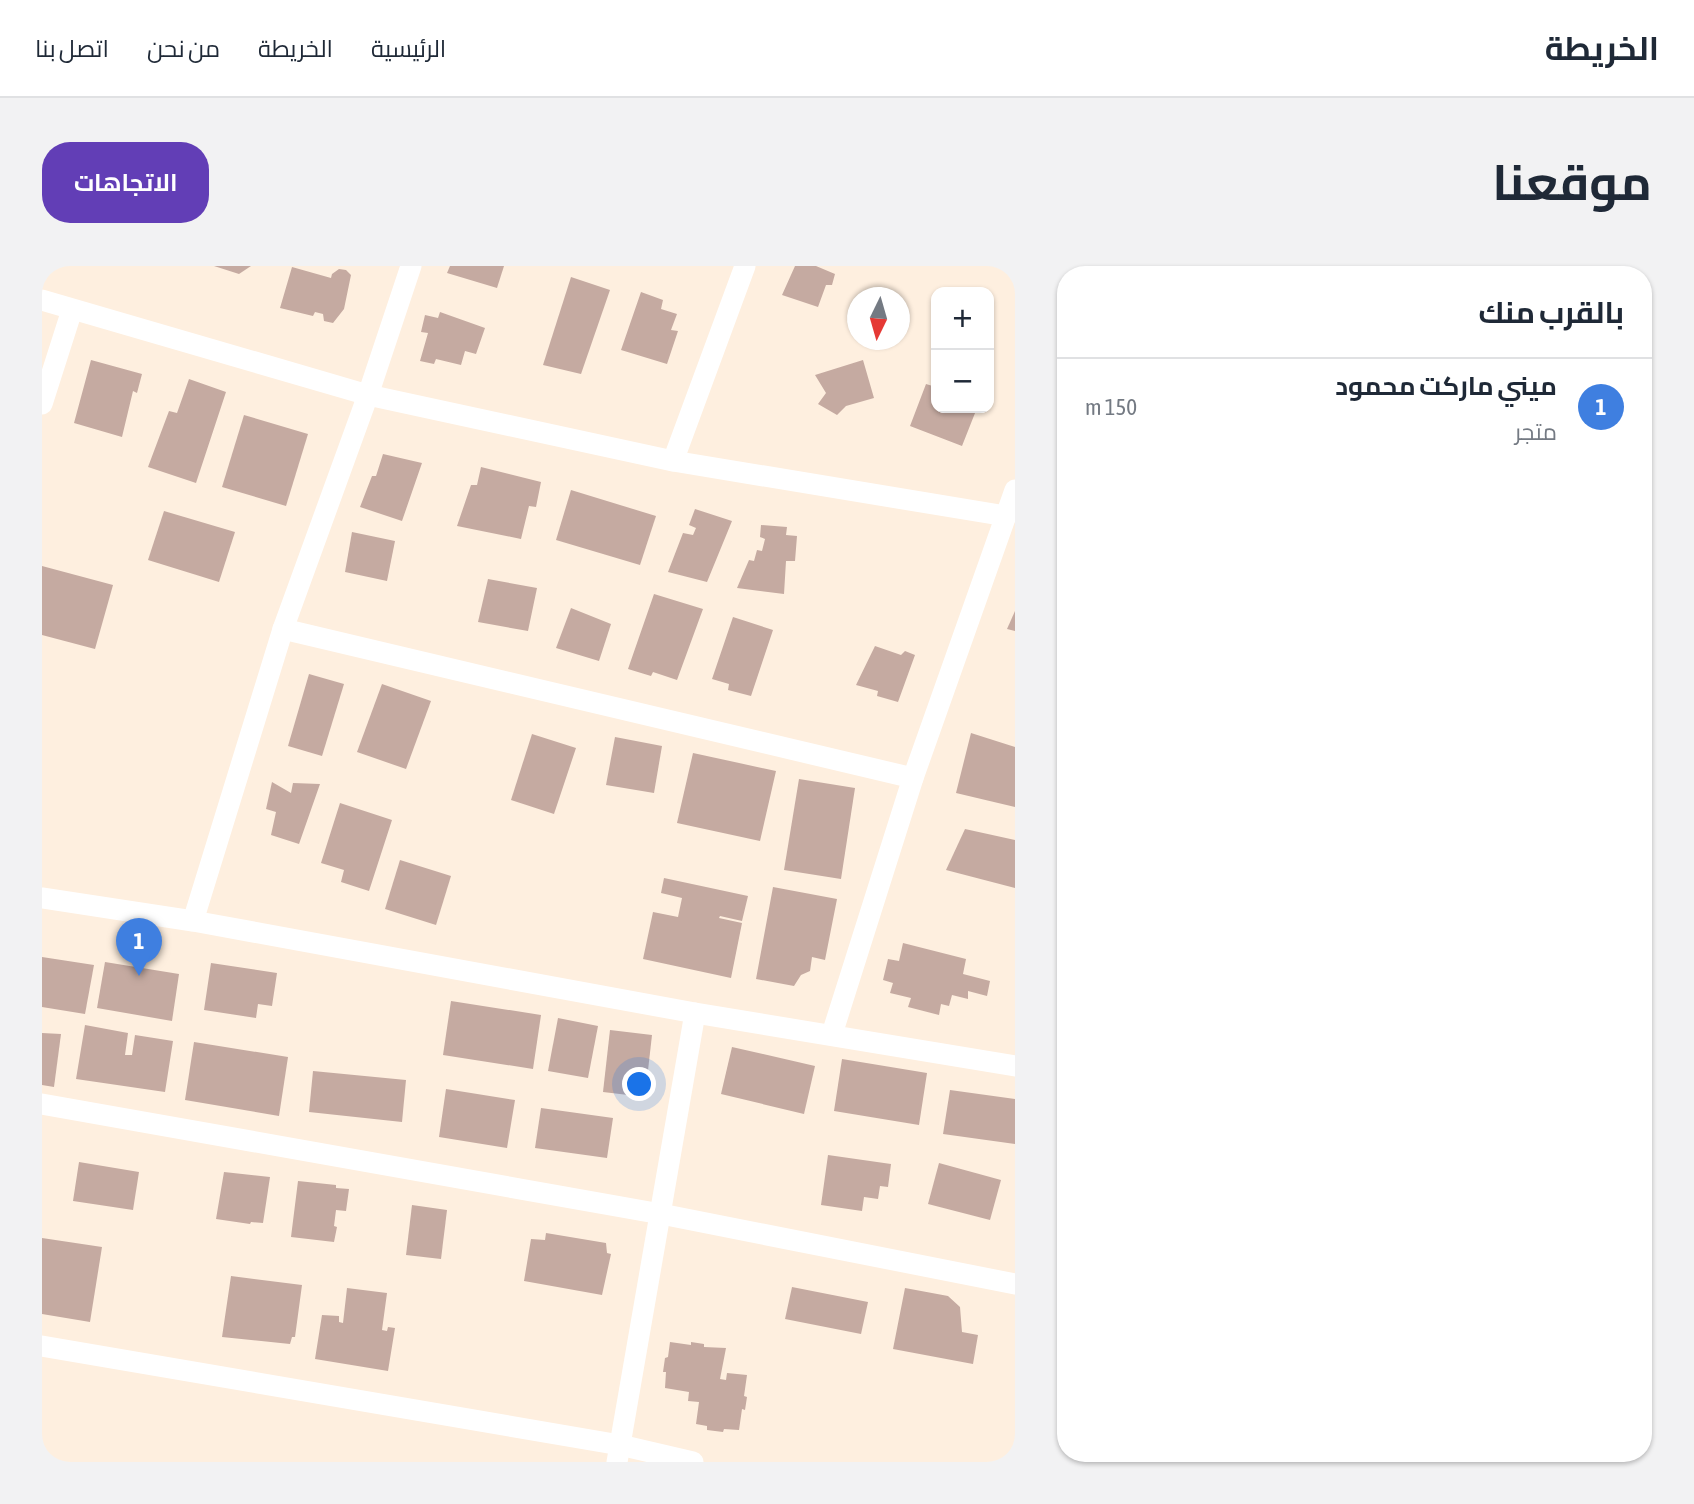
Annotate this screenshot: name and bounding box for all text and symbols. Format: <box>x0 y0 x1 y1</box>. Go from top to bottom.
text: الخريطة <box>1545 29 1659 67</box>
text: اتصل بنا <box>35 35 109 62</box>
text: من نحن <box>147 35 220 62</box>
text: الخريطة <box>258 35 333 62</box>
text: الرئيسية <box>371 35 446 62</box>
button: الاتجاهات <box>42 142 209 223</box>
text: موقعنا <box>1492 154 1652 210</box>
north arrow <box>847 287 910 350</box>
map controls <box>931 287 994 413</box>
button: + <box>931 287 994 350</box>
text: بالقرب منك <box>1478 295 1624 329</box>
button: − <box>931 350 994 413</box>
text: ميني ماركت محمود <box>1335 371 1557 401</box>
text: 150 m <box>1085 394 1137 420</box>
text: 1 <box>1596 394 1606 420</box>
text: متجر <box>1515 419 1557 445</box>
pin: 1 <box>116 918 162 976</box>
your location <box>622 1067 656 1101</box>

